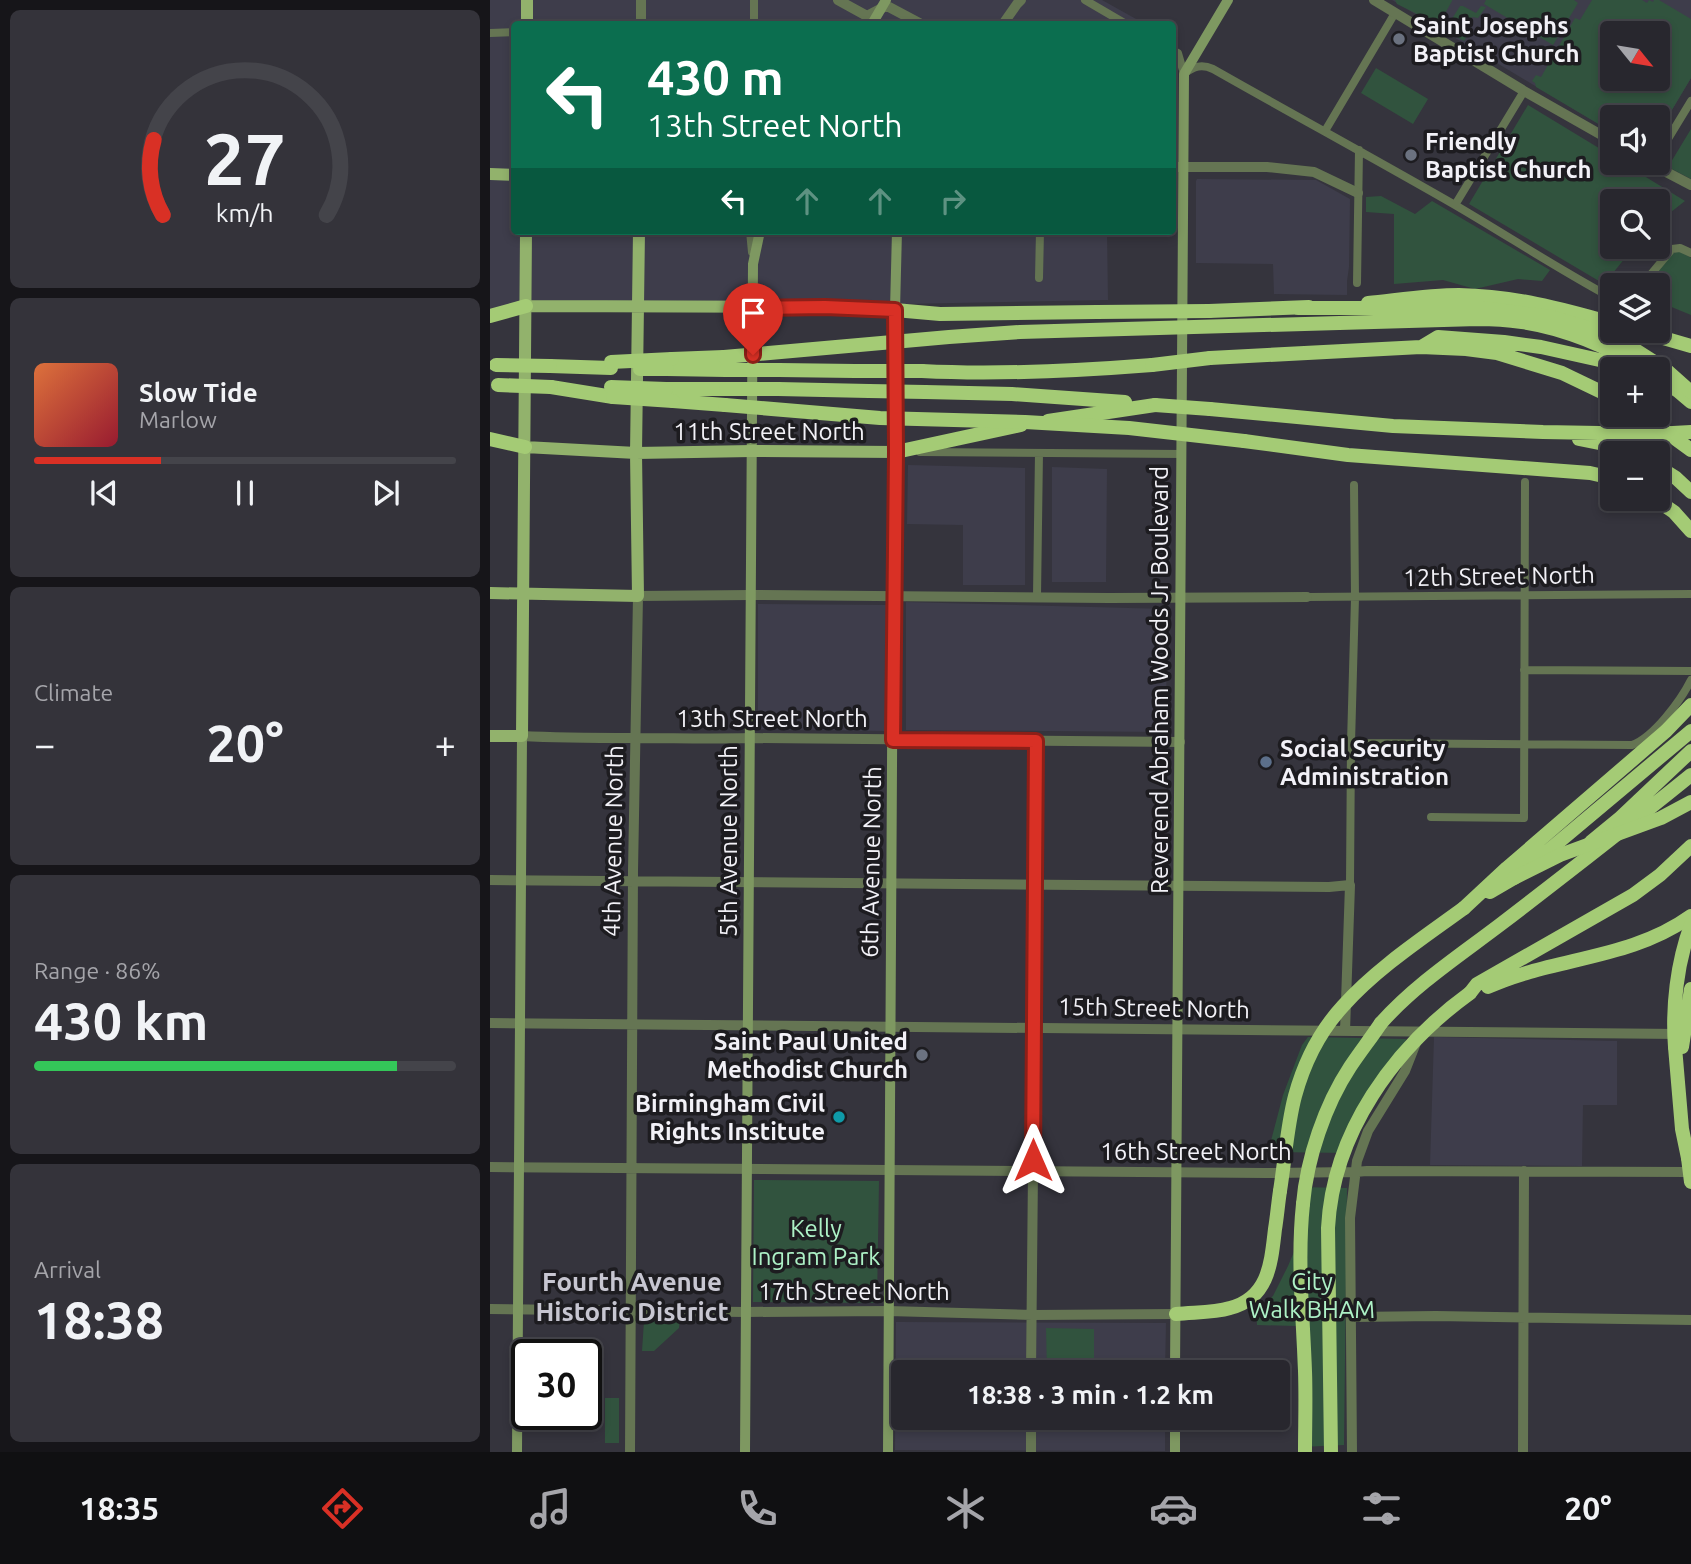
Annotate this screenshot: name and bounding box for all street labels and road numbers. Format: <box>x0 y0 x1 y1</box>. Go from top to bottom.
street label: 11th Street North <box>673 418 865 445</box>
street label: Reverend Abraham Woods Jr Boulevard <box>1146 466 1173 894</box>
street label: 12th Street North <box>1403 561 1595 591</box>
street label: 13th Street North <box>676 705 868 732</box>
street label: 4th Avenue North <box>598 745 628 937</box>
street label: 5th Avenue North <box>715 745 742 937</box>
street label: 6th Avenue North <box>856 766 886 958</box>
street label: 15th Street North <box>1058 993 1250 1023</box>
street label: 16th Street North <box>1100 1138 1292 1165</box>
street label: 17th Street North <box>758 1278 950 1305</box>

